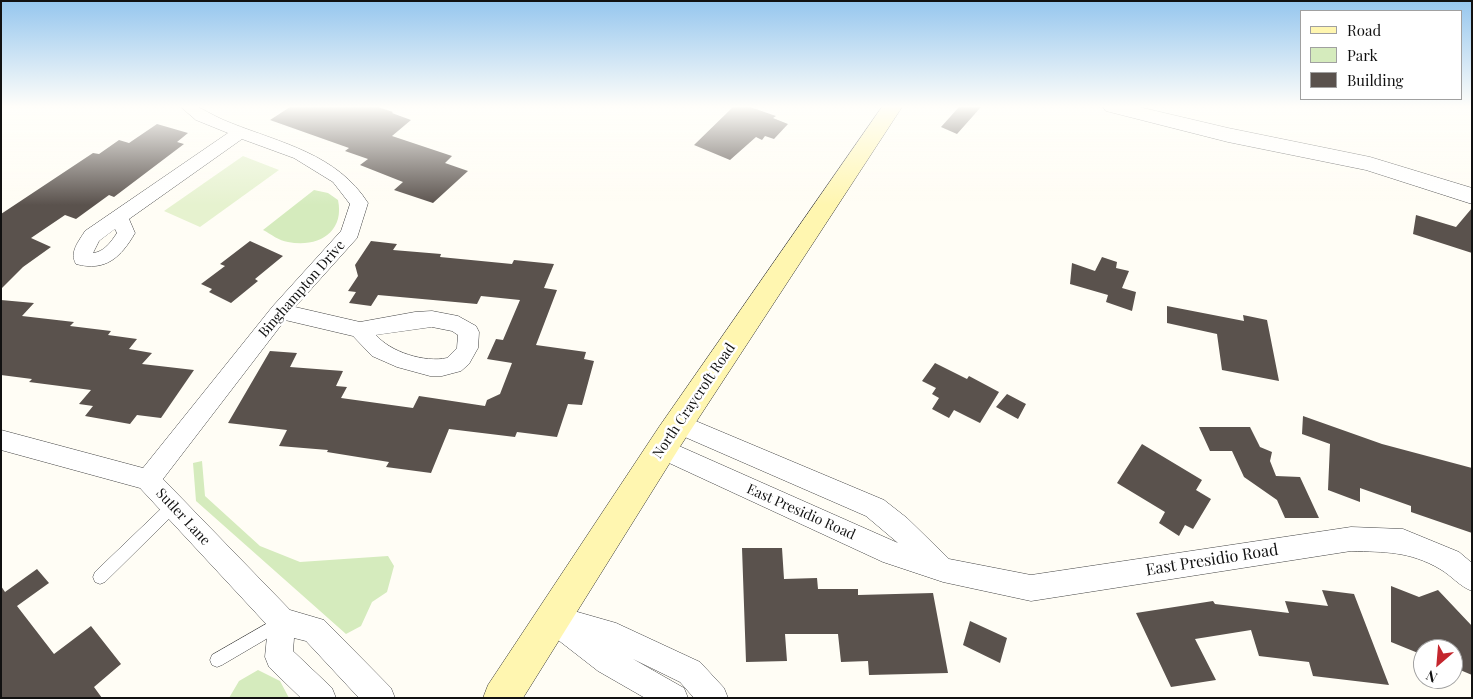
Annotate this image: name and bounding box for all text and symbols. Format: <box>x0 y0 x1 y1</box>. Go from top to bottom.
legend <box>1300 10 1463 100</box>
text: Road <box>1347 20 1381 40</box>
text: Park <box>1347 45 1378 65</box>
text: Building <box>1347 70 1403 90</box>
street label: Binghampton Drive <box>255 237 349 341</box>
street label: North Craycroft Road <box>649 340 739 462</box>
street label: East Presidio Road <box>744 481 858 543</box>
street label: Sutler Lane <box>152 485 214 549</box>
street label: East Presidio Road <box>1144 540 1280 580</box>
north arrow <box>1413 639 1463 689</box>
text: N <box>1423 666 1440 688</box>

